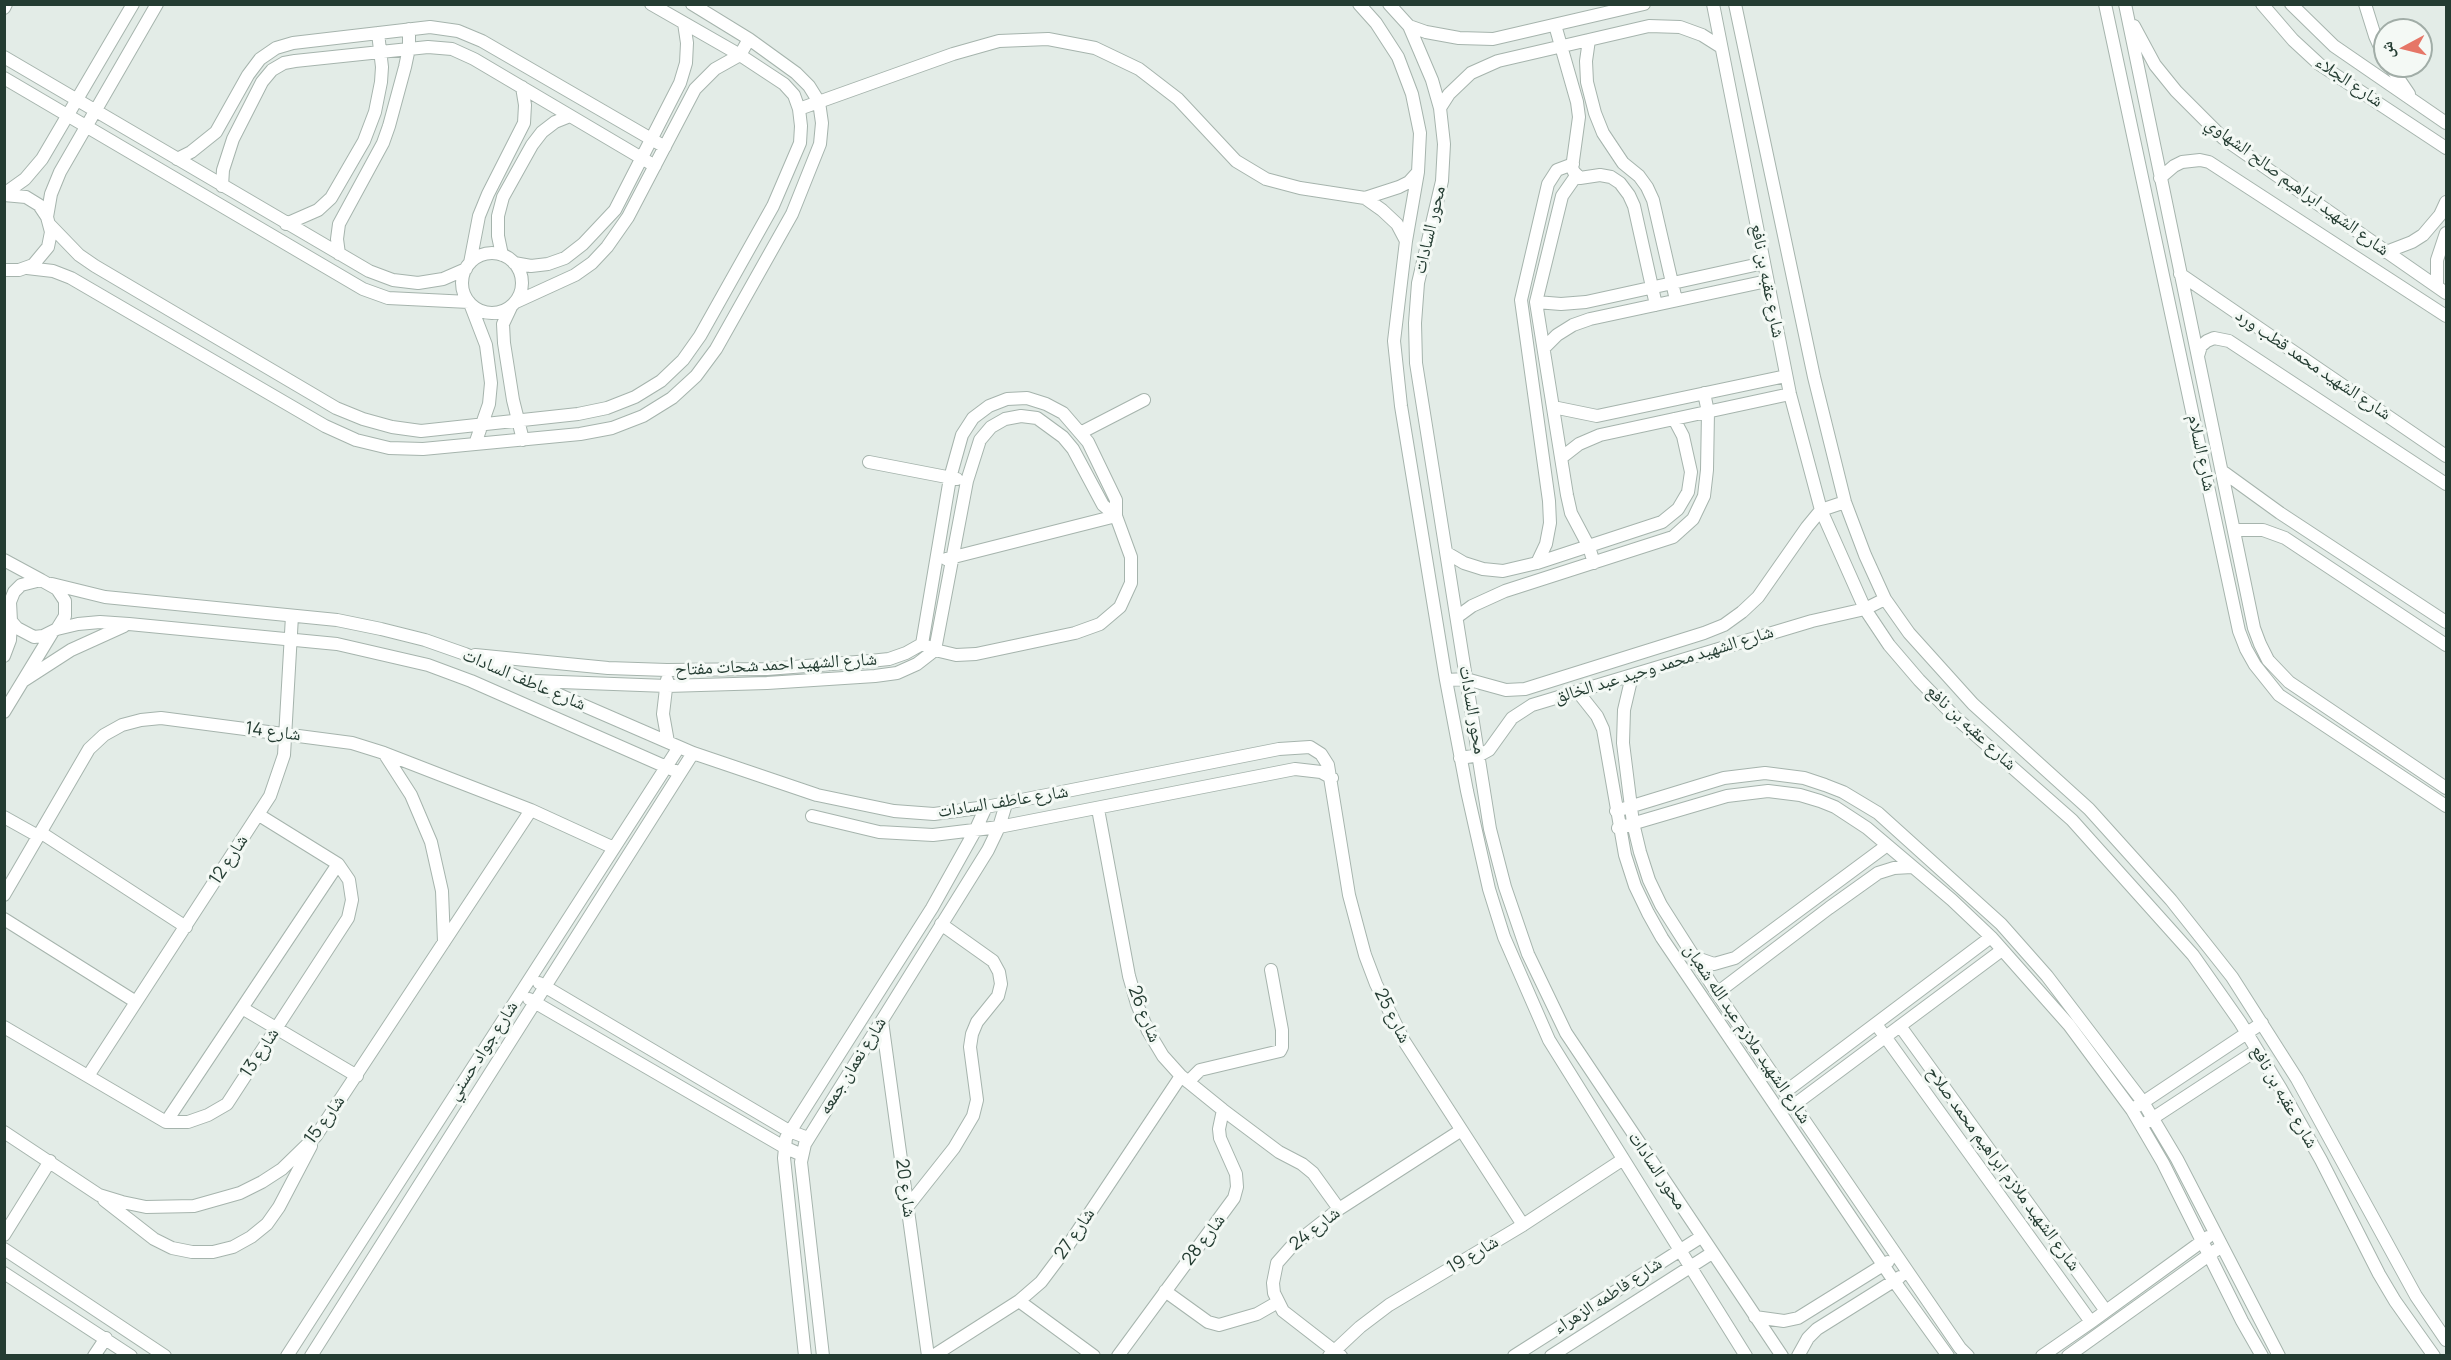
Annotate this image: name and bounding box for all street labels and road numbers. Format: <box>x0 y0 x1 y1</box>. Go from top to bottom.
street label: شارع الجلاء <box>2311 52 2387 112</box>
street label: شارع الشهيد ابراهيم صالح الشهاوي <box>2201 113 2393 261</box>
street label: محور السادات <box>1409 184 1451 276</box>
street label: شارع عقبه بن نافع <box>1745 222 1789 340</box>
street label: شارع الشهيد محمد قطب ورد <box>2231 305 2395 425</box>
street label: شارع السلام <box>2182 413 2220 493</box>
street label: شارع الشهيد محمد وحيد عبد الخالق <box>1552 621 1776 709</box>
street label: شارع عاطف السادات <box>459 644 589 716</box>
street label: شارع الشهيد احمد شحات مفتاح <box>674 649 878 681</box>
street label: محور السادات <box>1454 664 1490 756</box>
street label: شارع عقبه بن نافع <box>1921 681 2021 775</box>
street label: شارع 14 <box>244 718 302 746</box>
street label: شارع عاطف السادات <box>936 781 1070 823</box>
street label: شارع 12 <box>205 831 253 889</box>
street label: شارع الشهيد ملازم عبد الله شعبان <box>1679 940 1815 1128</box>
street label: شارع 26 <box>1123 982 1165 1046</box>
street label: شارع 25 <box>1369 985 1415 1047</box>
street label: شارع جواد حسني <box>443 997 523 1105</box>
street label: شارع نعمان جمعه <box>814 1013 892 1119</box>
street label: شارع 13 <box>236 1024 284 1082</box>
street label: شارع عقبه بن نافع <box>2246 1042 2322 1152</box>
street label: شارع الشهيد ملازم ابراهيم محمد صلاح <box>1921 1062 2085 1276</box>
street label: شارع 15 <box>300 1091 350 1149</box>
street label: محور السادات <box>1623 1128 1691 1214</box>
street label: شارع 20 <box>890 1157 920 1219</box>
street label: شارع 24 <box>1285 1203 1345 1255</box>
street label: شارع 27 <box>1050 1204 1100 1264</box>
street label: شارع 28 <box>1178 1210 1230 1270</box>
street label: شارع 19 <box>1443 1231 1503 1279</box>
street label: شارع فاطمه الزهراء <box>1550 1253 1666 1339</box>

